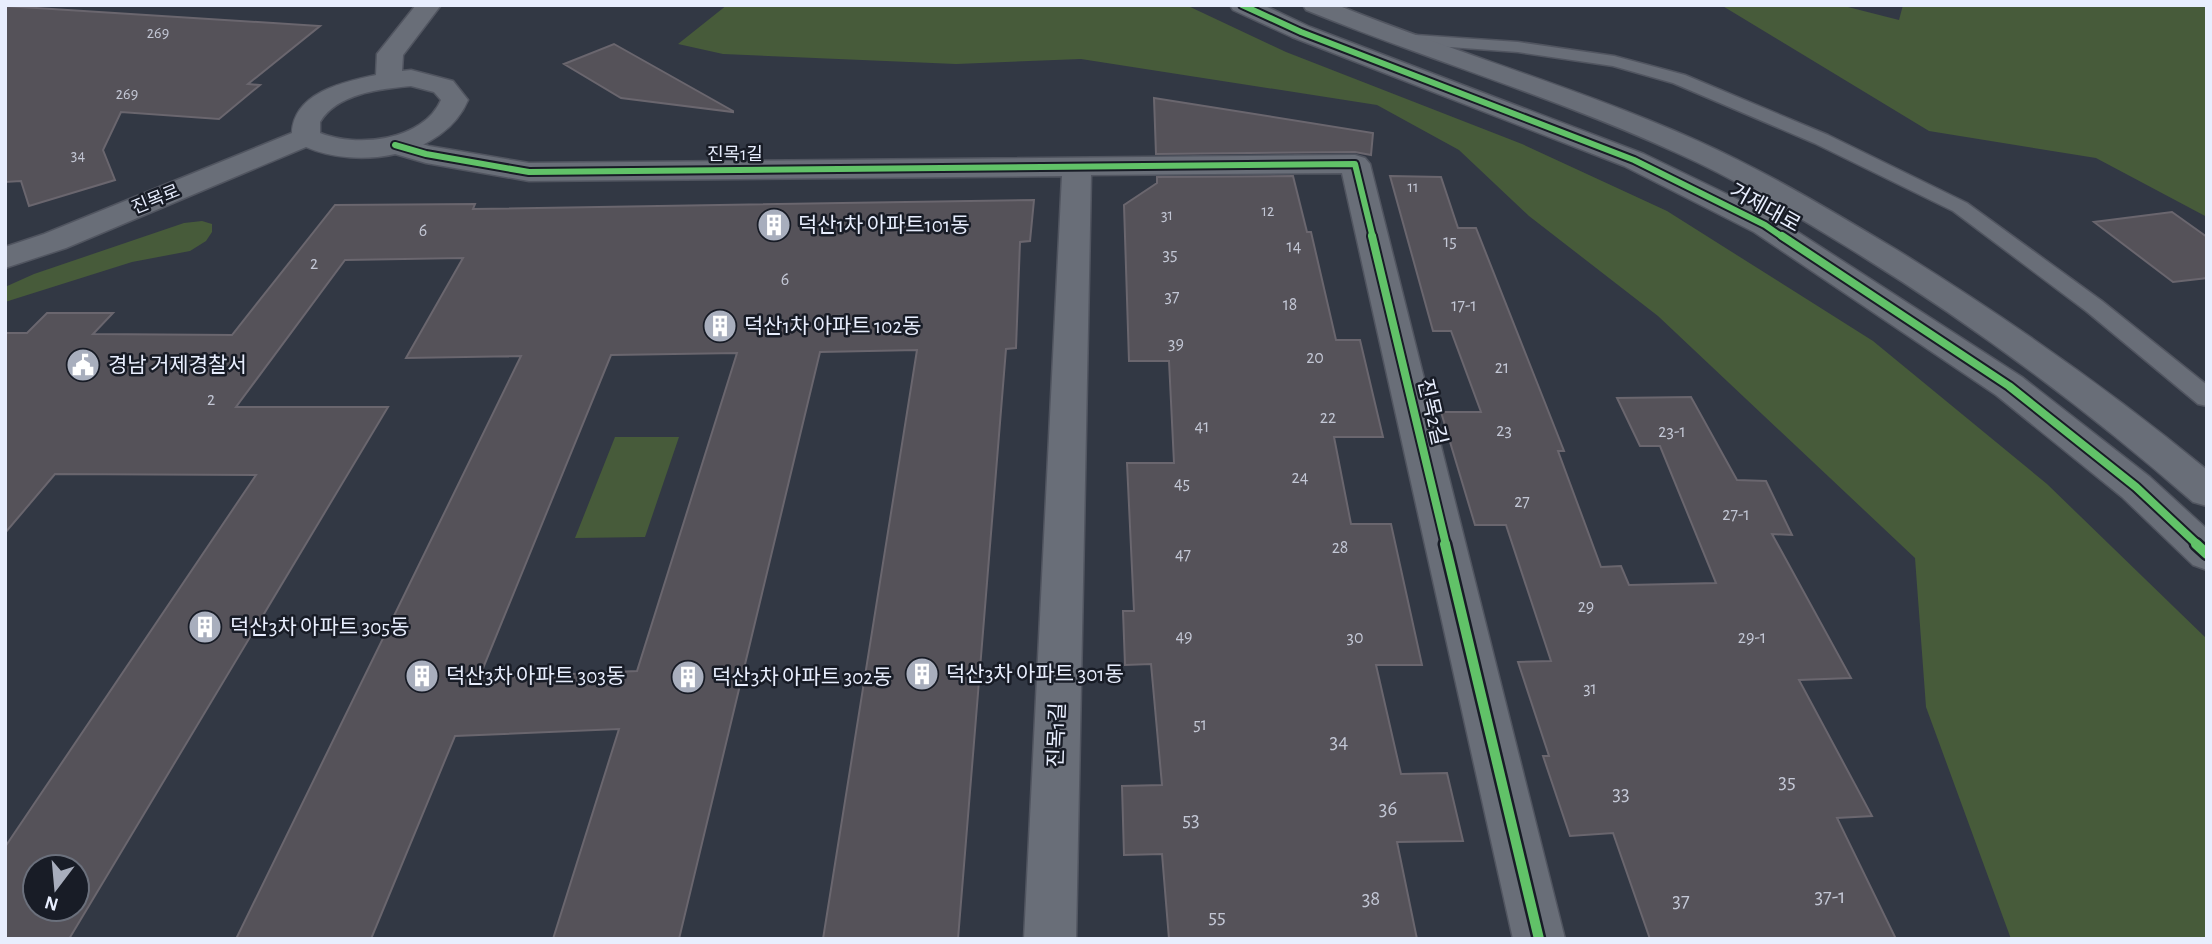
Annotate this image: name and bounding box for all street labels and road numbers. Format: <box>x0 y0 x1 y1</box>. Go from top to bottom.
street label: 진목1길 <box>707 145 763 164</box>
street label: 거제대로 <box>1726 179 1804 236</box>
street label: 진목로 <box>129 181 182 218</box>
street label: 진목2길 <box>1414 377 1451 447</box>
street label: 진목1길 <box>1044 702 1069 768</box>

